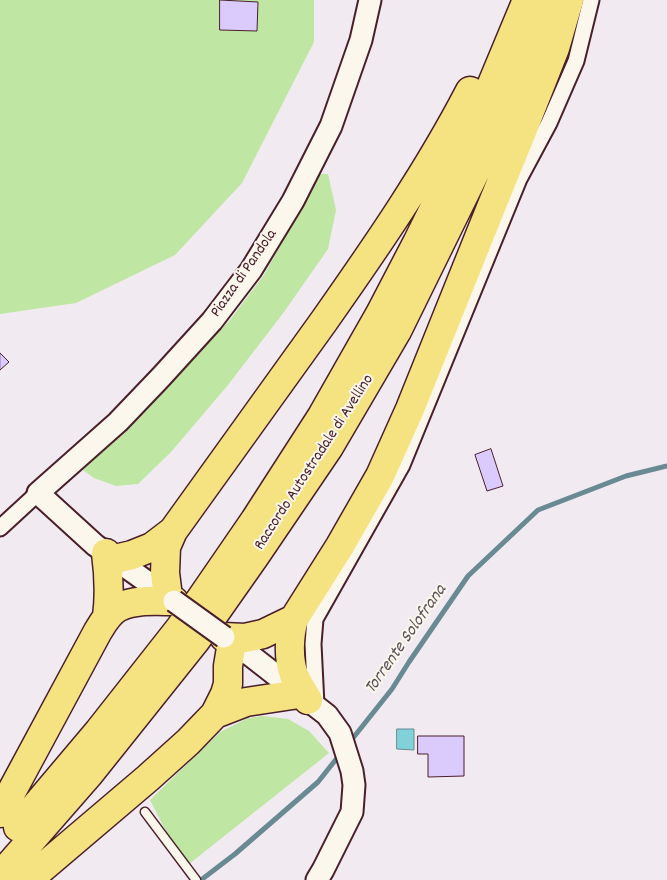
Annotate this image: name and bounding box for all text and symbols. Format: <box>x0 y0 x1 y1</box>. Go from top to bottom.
street label: Piazza di Pandola <box>208 226 282 322</box>
street label: Raccordo Autostradale di Avellino <box>251 372 379 554</box>
water label: Torrente Solofrana <box>361 581 453 699</box>

